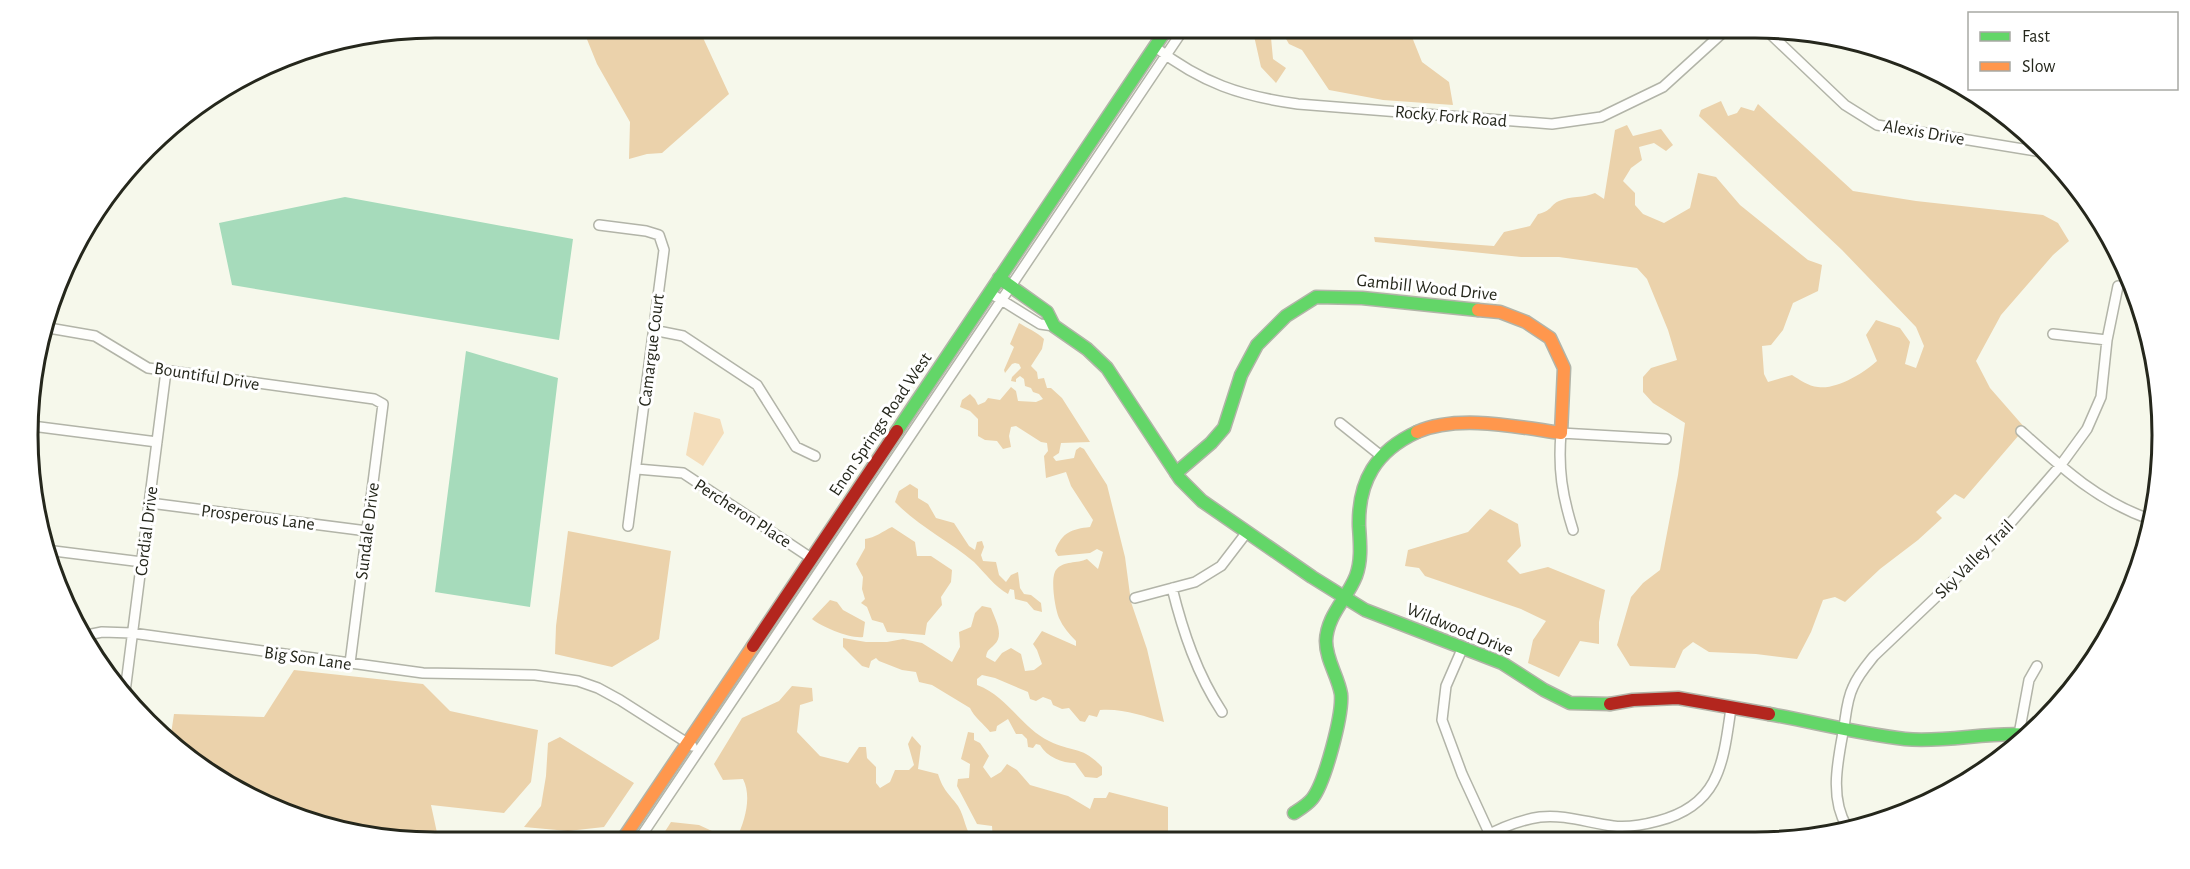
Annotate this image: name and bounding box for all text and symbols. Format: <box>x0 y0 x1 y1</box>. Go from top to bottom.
legend <box>1968 12 2178 90</box>
text: Fast <box>2022 28 2050 46</box>
text: Slow <box>2022 58 2055 76</box>
street label: Rocky Fork Road <box>1394 103 1508 131</box>
street label: Alexis Drive <box>1882 117 1966 149</box>
street label: Gambill Wood Drive <box>1356 272 1498 304</box>
street label: Camargue Court <box>636 292 668 408</box>
street label: Enon Springs Road West <box>826 349 936 500</box>
street label: Bountiful Drive <box>153 360 261 394</box>
street label: Percheron Place <box>691 476 794 552</box>
street label: Sundale Drive <box>353 482 383 581</box>
street label: Cordial Drive <box>133 485 161 577</box>
street label: Prosperous Lane <box>200 502 316 534</box>
street label: Sky Valley Trail <box>1932 517 2017 602</box>
street label: Wildwood Drive <box>1404 600 1516 660</box>
street label: Big Son Lane <box>263 644 353 674</box>

